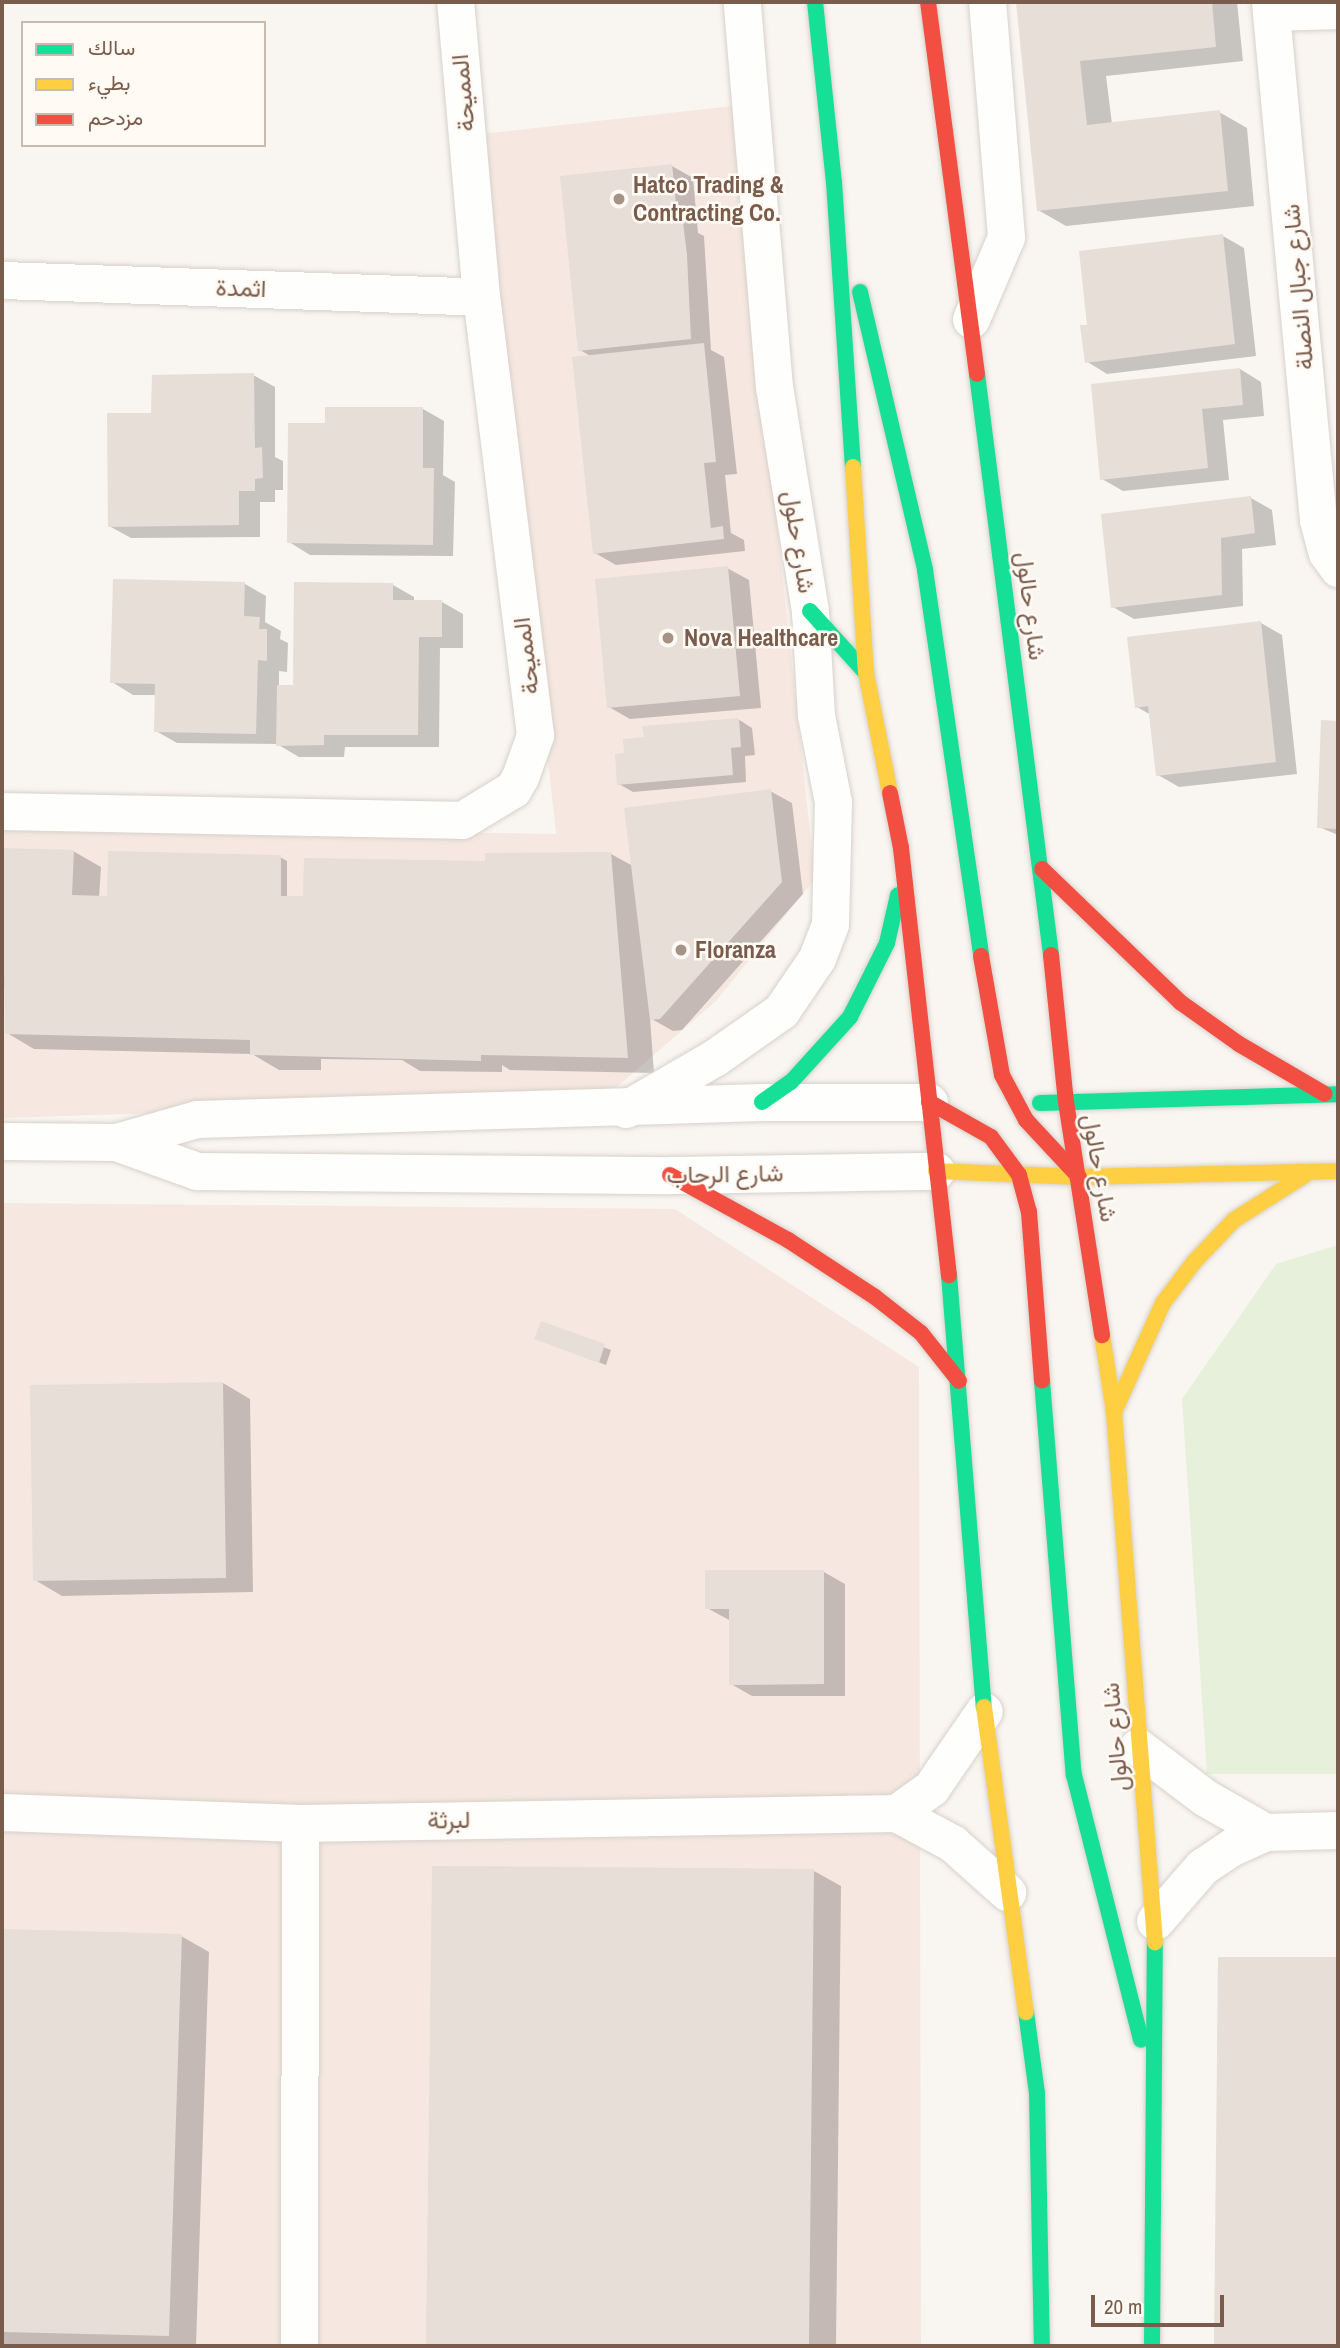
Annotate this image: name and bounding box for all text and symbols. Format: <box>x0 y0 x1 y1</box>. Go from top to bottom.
legend <box>21 21 266 147</box>
text: سالك <box>88 33 135 62</box>
street label: المميحة <box>445 53 481 133</box>
text: بطيء <box>88 68 131 97</box>
text: مزدحم <box>88 103 143 132</box>
place label: Hatco Trading & Contracting Co. <box>633 171 784 227</box>
marker: Hatco Trading & Contracting Co. <box>611 191 627 207</box>
street label: شارع جبال النصلة <box>1276 203 1320 371</box>
street label: اثمدة <box>215 273 267 303</box>
street label: شارع حلول <box>777 489 821 595</box>
street label: شارع حالول <box>1010 550 1052 662</box>
street label: المميحة <box>507 616 545 696</box>
place label: Nova Healthcare <box>684 624 838 652</box>
marker: Nova Healthcare <box>658 628 678 648</box>
place label: Floranza <box>695 936 776 964</box>
marker: Floranza <box>673 942 689 958</box>
street label: شارع حالول <box>1076 1112 1124 1224</box>
street label: شارع الرحاب <box>666 1159 784 1189</box>
street label: شارع حالول <box>1096 1681 1134 1793</box>
street label: لبرثة <box>427 1805 471 1835</box>
scale bar <box>1095 2282 1228 2326</box>
text: 20 m <box>1104 2292 1142 2321</box>

